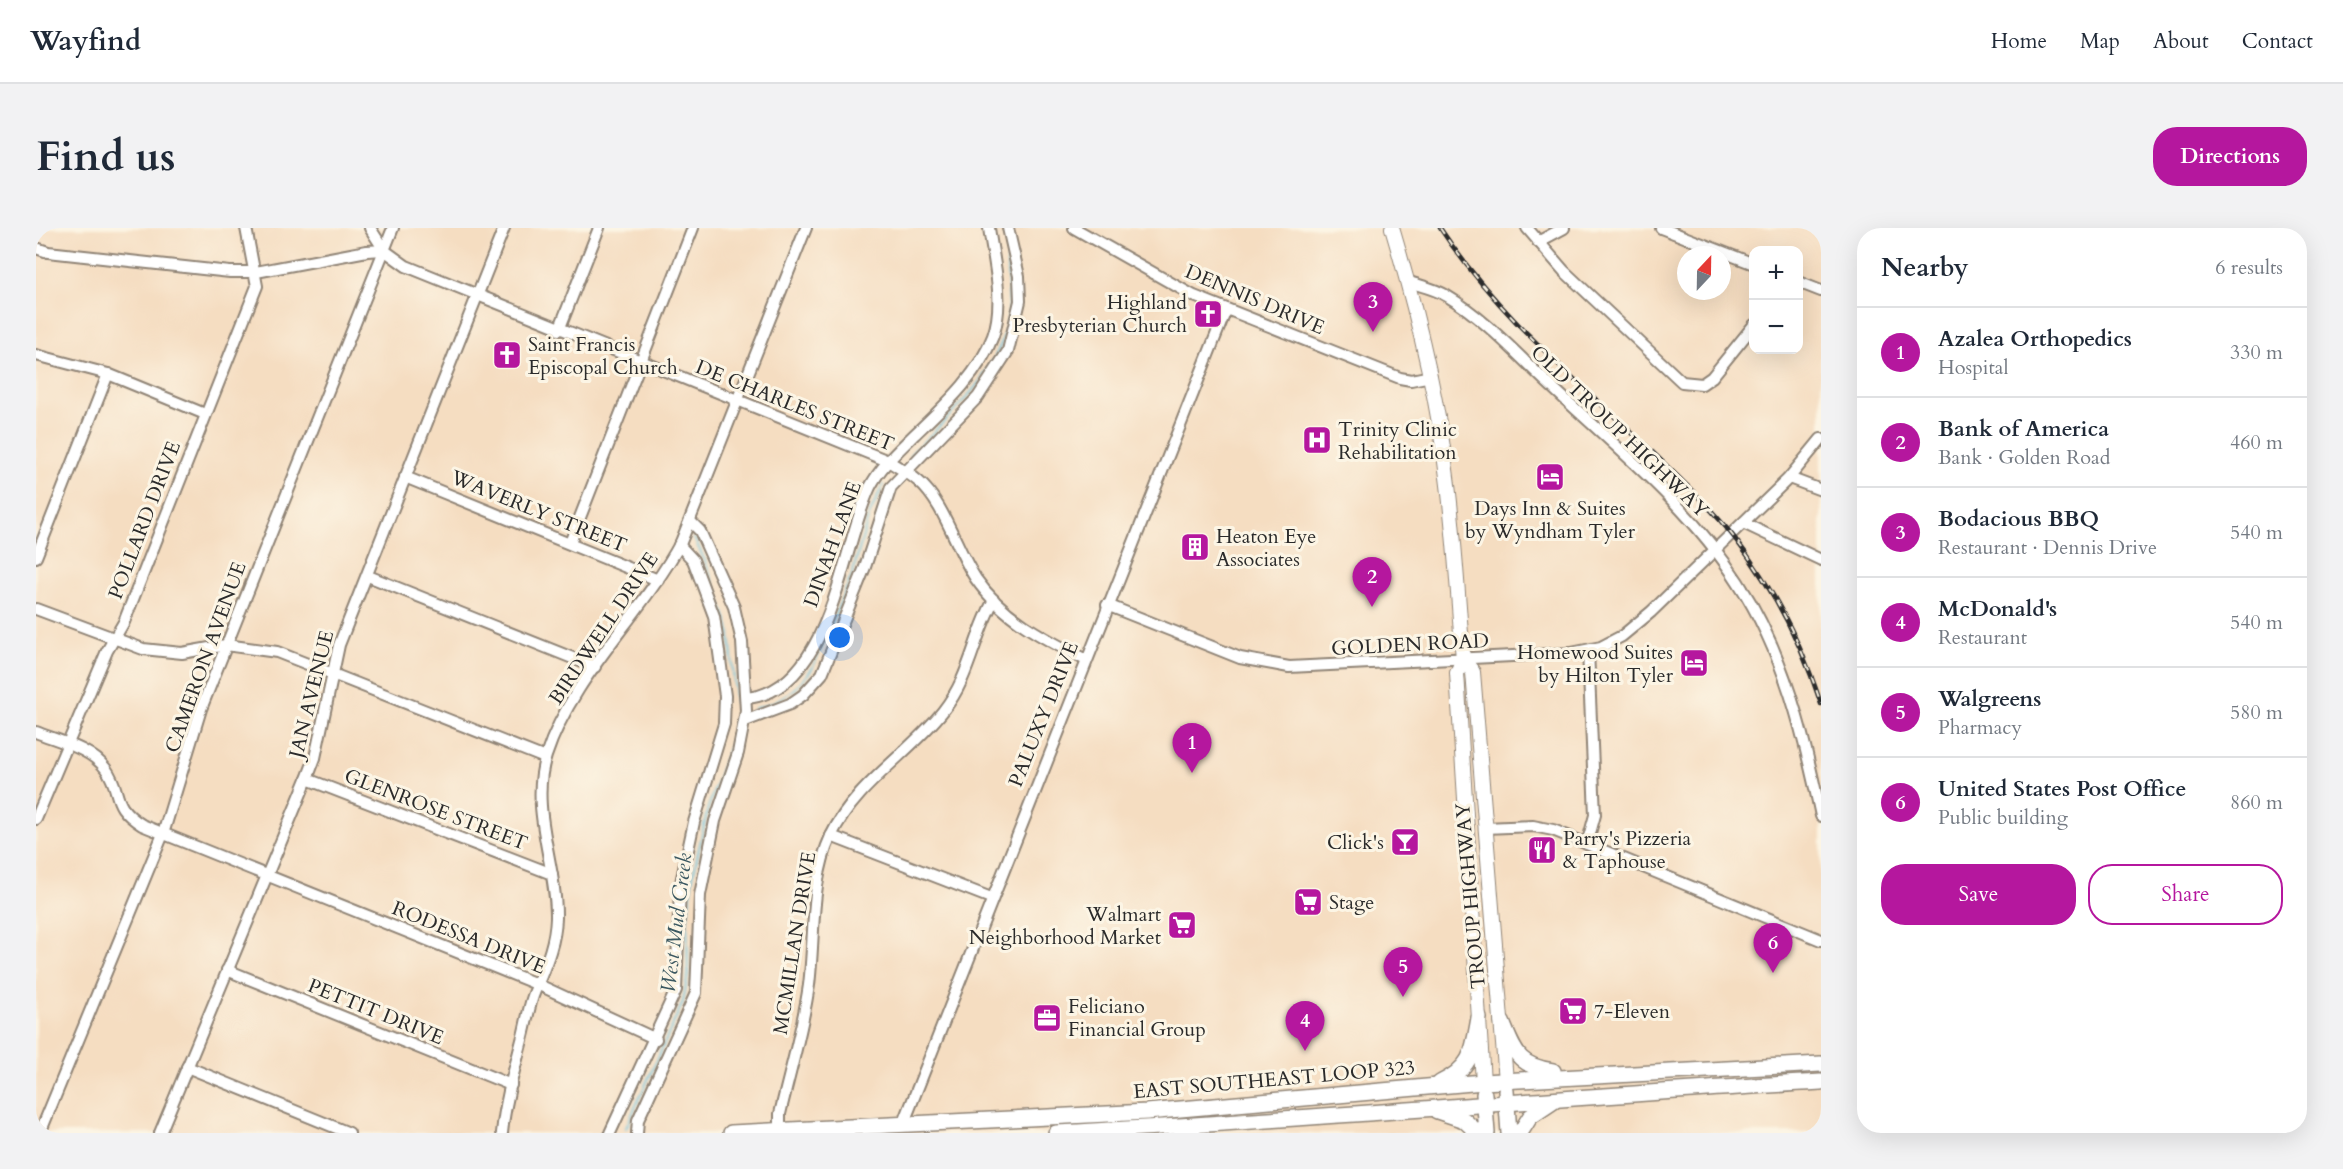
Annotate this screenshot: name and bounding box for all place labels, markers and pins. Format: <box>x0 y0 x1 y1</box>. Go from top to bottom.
pin: 3 <box>1354 282 1392 332</box>
place label: Highland Presbyterian Church <box>1012 289 1187 339</box>
church icon: Highland Presbyterian Church <box>1192 298 1224 330</box>
place label: Saint Francis Episcopal Church <box>528 331 678 381</box>
church icon: Saint Francis Episcopal Church <box>491 339 523 371</box>
place label: Trinity Clinic Rehabilitation <box>1338 416 1457 466</box>
hospital icon: Trinity Clinic Rehabilitation <box>1301 424 1333 456</box>
hotel icon: Days Inn & Suites by Wyndham Tyler <box>1534 461 1566 493</box>
place label: Days Inn & Suites by Wyndham Tyler <box>1465 495 1636 545</box>
place label: Heaton Eye Associates <box>1216 523 1316 573</box>
building icon: Heaton Eye Associates <box>1179 531 1211 563</box>
pin: 2 <box>1352 558 1392 607</box>
place label: Homewood Suites by Hilton Tyler <box>1517 639 1674 689</box>
hotel icon: Homewood Suites by Hilton Tyler <box>1678 647 1710 679</box>
pin: 1 <box>1172 724 1212 773</box>
place label: Parry's Pizzeria & Taphouse <box>1563 825 1692 875</box>
bar icon: Click's <box>1389 826 1421 858</box>
place label: Click's <box>1327 829 1384 856</box>
restaurant icon: Parry's Pizzeria & Taphouse <box>1526 834 1558 866</box>
supermarket icon: Stage <box>1292 886 1324 918</box>
place label: Stage <box>1329 889 1374 916</box>
place label: Walmart Neighborhood Market <box>969 901 1162 951</box>
supermarket icon: Walmart Neighborhood Market <box>1166 909 1198 941</box>
pin: 6 <box>1754 924 1792 973</box>
pin: 5 <box>1384 948 1422 997</box>
place label: Feliciano Financial Group <box>1068 993 1206 1043</box>
supermarket icon: 7-Eleven <box>1557 995 1589 1027</box>
place label: 7-Eleven <box>1594 998 1671 1025</box>
office icon: Feliciano Financial Group <box>1031 1002 1063 1034</box>
pin: 4 <box>1286 1002 1324 1051</box>

